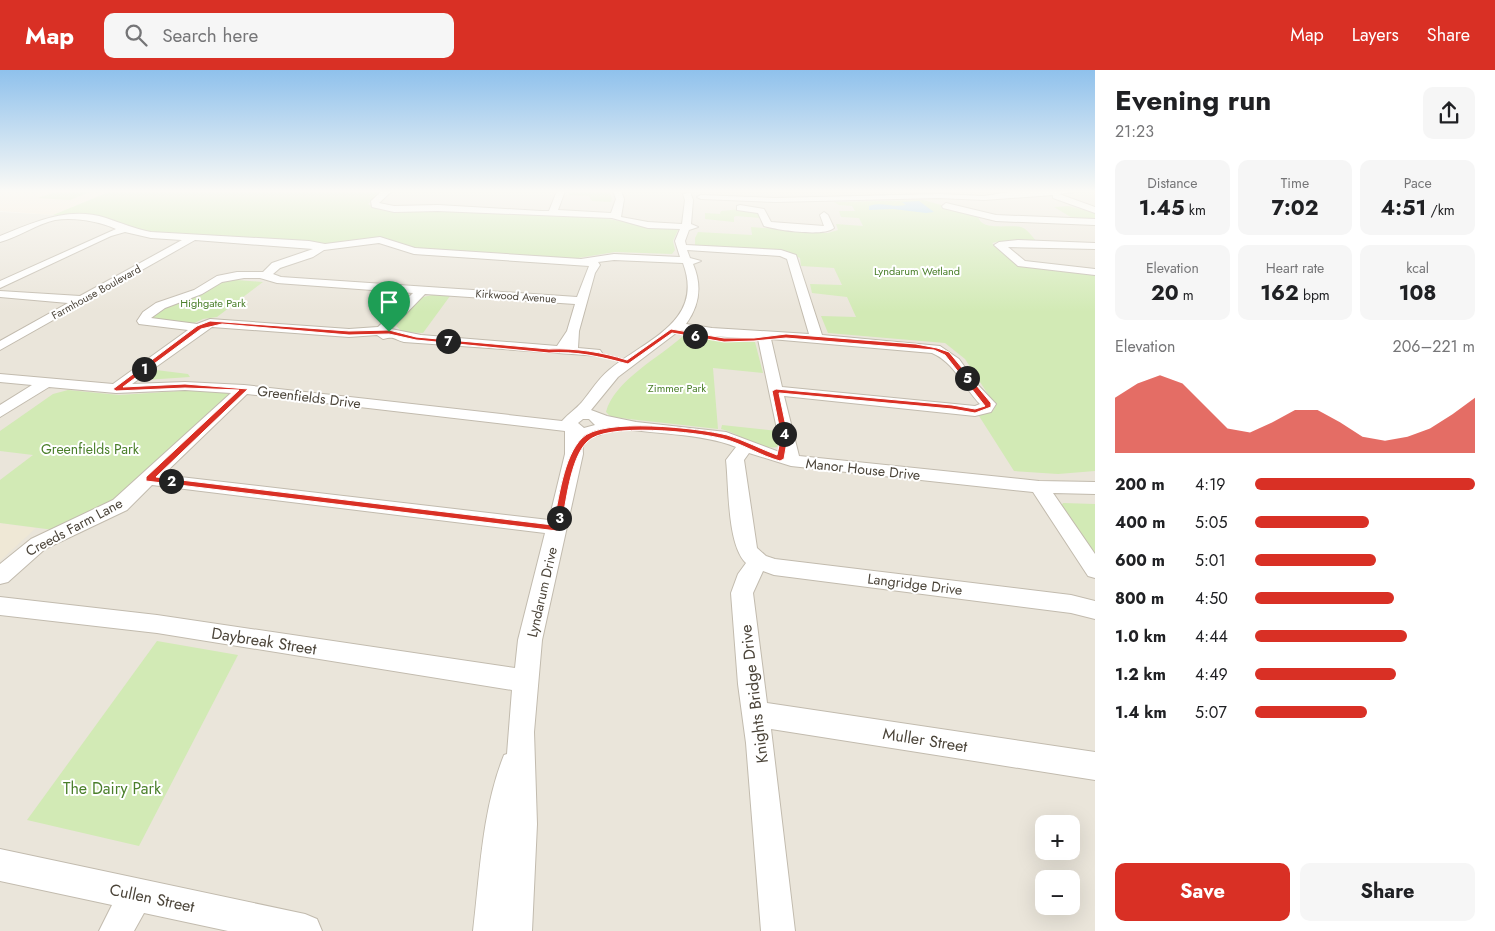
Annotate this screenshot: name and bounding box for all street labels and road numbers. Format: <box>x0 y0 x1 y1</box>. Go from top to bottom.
street label: Farmhouse Boulevard <box>48 261 144 323</box>
street label: Kirkwood Avenue <box>475 285 557 307</box>
street label: Greenfields Drive <box>256 381 362 413</box>
street label: Manor House Drive <box>805 453 921 485</box>
street label: Creeds Farm Lane <box>22 493 126 561</box>
street label: Lyndarum Drive <box>522 545 562 639</box>
street label: Langridge Drive <box>866 568 964 600</box>
street label: Daybreak Street <box>210 621 318 661</box>
street label: Knights Bridge Drive <box>734 623 774 765</box>
street label: Muller Street <box>881 722 969 758</box>
street label: Cullen Street <box>107 878 197 918</box>

